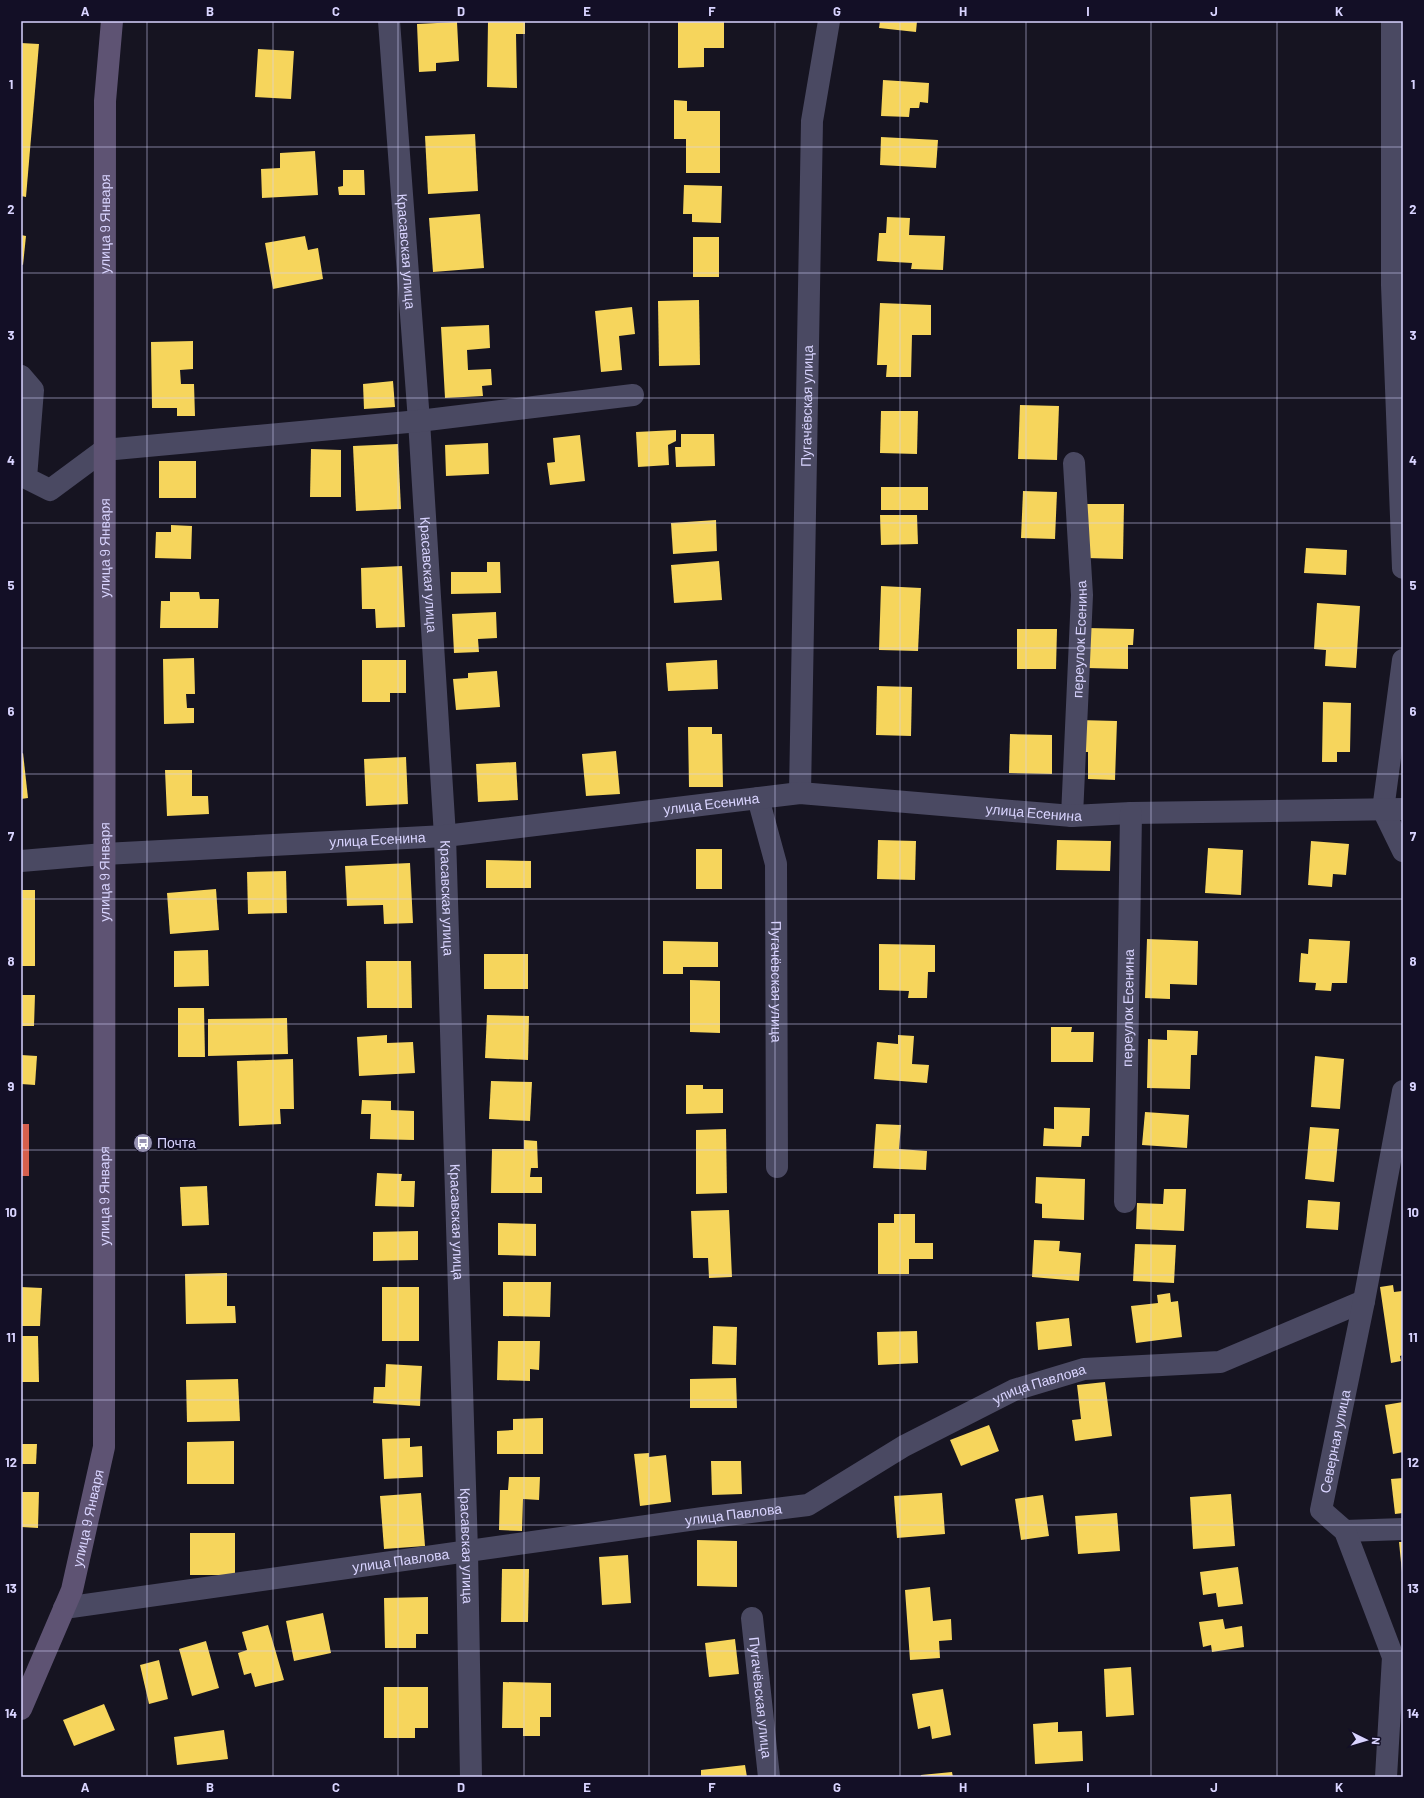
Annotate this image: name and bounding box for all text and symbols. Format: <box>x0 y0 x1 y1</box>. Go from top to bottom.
text: A <box>81 3 90 19</box>
text: B <box>206 3 214 19</box>
text: C <box>332 3 340 19</box>
text: D <box>457 3 465 19</box>
text: E <box>583 3 591 19</box>
text: F <box>708 3 716 19</box>
text: G <box>833 3 841 19</box>
text: H <box>959 3 967 19</box>
text: I <box>1086 3 1090 19</box>
text: J <box>1210 3 1218 19</box>
text: K <box>1335 3 1343 19</box>
text: 1 <box>9 76 13 92</box>
text: 1 <box>1411 76 1415 92</box>
street label: улица 9 Января <box>96 174 113 274</box>
street label: Красавская улица <box>394 193 420 310</box>
text: 2 <box>7 201 15 217</box>
text: 2 <box>1409 201 1417 217</box>
text: 3 <box>7 327 15 343</box>
text: 3 <box>1409 327 1417 343</box>
street label: Пугачёвская улица <box>797 345 816 467</box>
text: 4 <box>7 452 15 468</box>
text: 4 <box>1409 452 1417 468</box>
street label: улица 9 Января <box>96 498 113 598</box>
street label: Красавская улица <box>417 516 441 633</box>
text: 5 <box>7 577 15 593</box>
text: 5 <box>1409 577 1417 593</box>
street label: переулок Есенина <box>1068 580 1090 698</box>
text: 6 <box>8 703 15 719</box>
text: 6 <box>1410 703 1417 719</box>
street label: улица Есенина <box>662 789 760 817</box>
street label: улица Есенина <box>985 800 1082 824</box>
street label: улица 9 Января <box>95 822 112 922</box>
text: 7 <box>8 828 15 844</box>
street label: улица Есенина <box>329 828 426 850</box>
text: 7 <box>1410 828 1417 844</box>
street label: Красавская улица <box>437 840 458 956</box>
street label: Пугачёвская улица <box>768 921 786 1043</box>
street label: переулок Есенина <box>1118 949 1137 1067</box>
text: 8 <box>7 953 15 969</box>
text: 8 <box>1409 953 1417 969</box>
text: 9 <box>8 1078 15 1094</box>
text: 9 <box>1410 1078 1417 1094</box>
bus stop icon: Почта <box>132 1132 154 1154</box>
place label: Почта <box>157 1134 196 1151</box>
street label: улица 9 Января <box>95 1146 112 1246</box>
street label: Красавская улица <box>447 1164 468 1280</box>
text: 10 <box>5 1204 17 1220</box>
text: 10 <box>1407 1204 1419 1220</box>
text: 11 <box>6 1329 16 1345</box>
text: 11 <box>1408 1329 1418 1345</box>
street label: улица Павлова <box>989 1360 1088 1408</box>
street label: Северная улица <box>1316 1388 1354 1495</box>
text: 12 <box>5 1454 17 1470</box>
text: 12 <box>1407 1454 1419 1470</box>
street label: улица 9 Января <box>68 1468 107 1569</box>
street label: Красавская улица <box>457 1487 477 1604</box>
street label: улица Павлова <box>684 1499 783 1528</box>
street label: улица Павлова <box>351 1545 450 1575</box>
text: 13 <box>5 1580 17 1596</box>
text: 13 <box>1407 1580 1419 1596</box>
street label: Пугачёвская улица <box>746 1636 776 1759</box>
text: 14 <box>5 1705 17 1721</box>
text: 14 <box>1407 1705 1419 1721</box>
north arrow <box>1346 1720 1386 1760</box>
text: N <box>1370 1737 1383 1745</box>
text: A <box>81 1779 90 1795</box>
text: B <box>206 1779 214 1795</box>
text: C <box>332 1779 340 1795</box>
text: D <box>457 1779 465 1795</box>
text: E <box>583 1779 591 1795</box>
text: F <box>708 1779 716 1795</box>
text: G <box>833 1779 841 1795</box>
text: H <box>959 1779 967 1795</box>
text: I <box>1086 1779 1090 1795</box>
text: J <box>1210 1779 1218 1795</box>
text: K <box>1335 1779 1343 1795</box>

